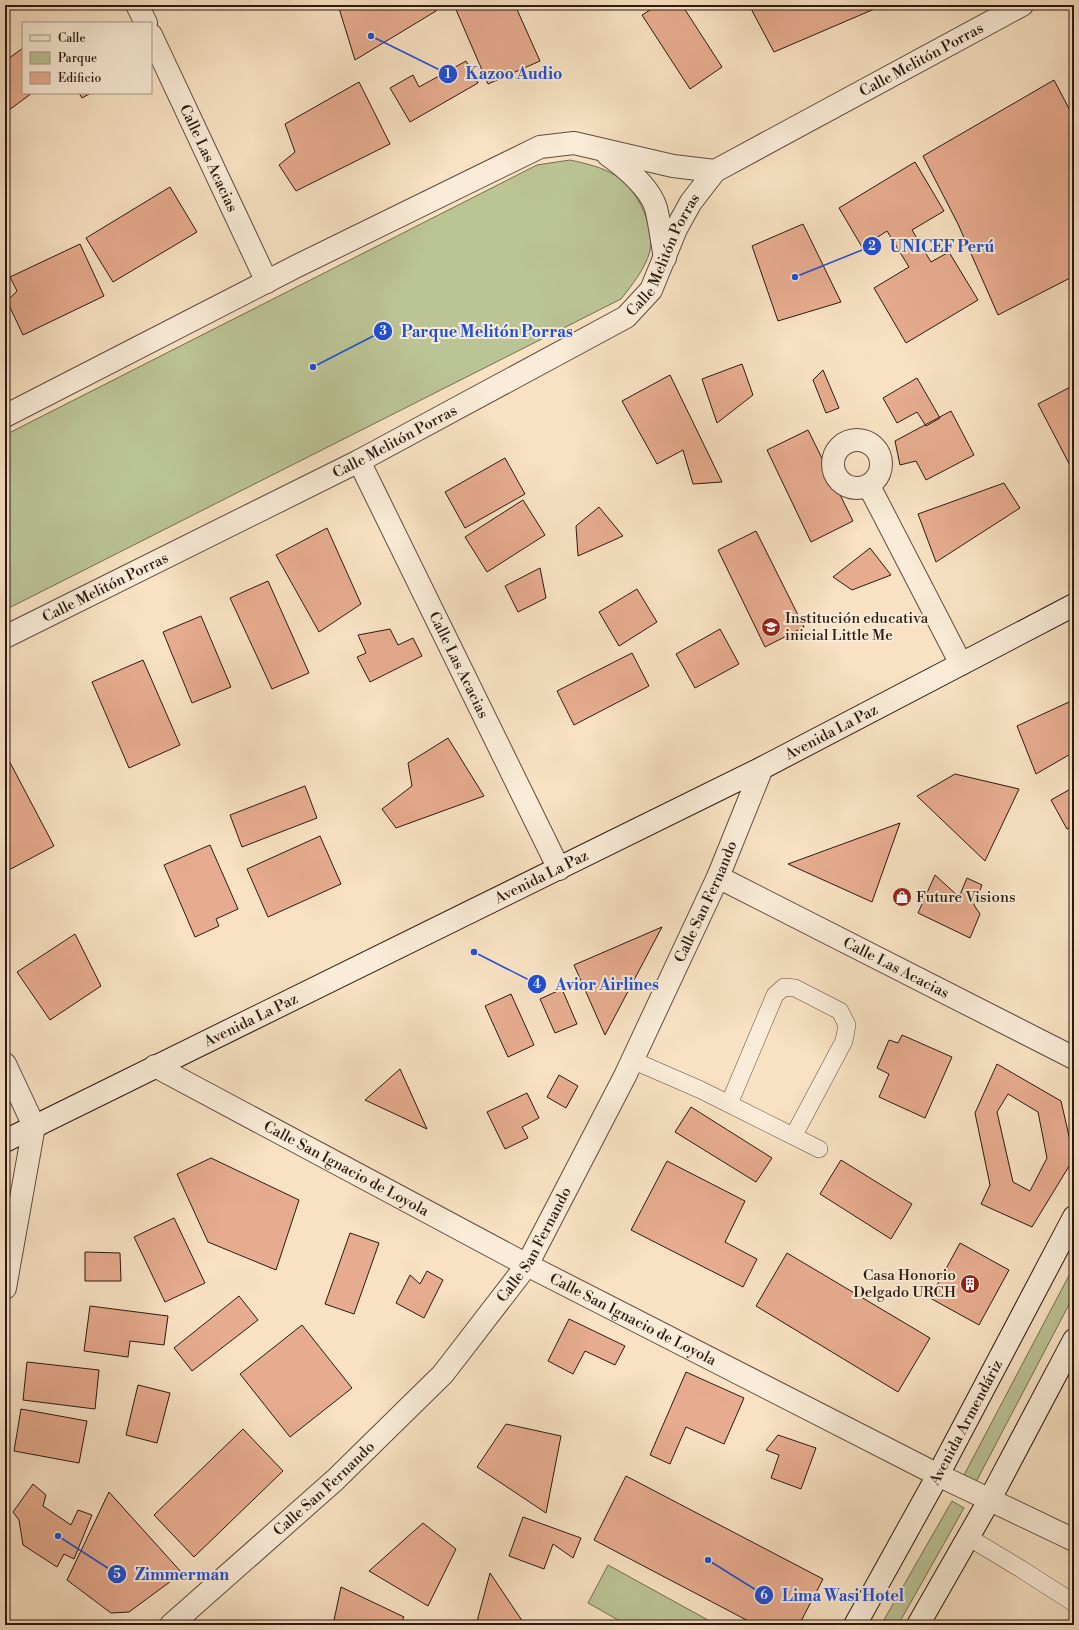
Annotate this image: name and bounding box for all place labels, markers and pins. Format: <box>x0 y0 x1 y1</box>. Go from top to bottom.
callout: Kazoo Audio <box>438 60 571 88</box>
callout: UNICEF Perú <box>862 232 1002 260</box>
callout: Parque Melitón Porras <box>373 317 581 345</box>
place label: Institución educativa inicial Little Me <box>785 609 929 645</box>
school or university icon: Institución educativa inicial Little Me <box>760 616 782 638</box>
shop icon: Future Visions <box>891 886 913 908</box>
place label: Future Visions <box>916 888 1015 907</box>
callout: Avior Airlines <box>527 970 667 998</box>
place label: Casa Honorio Delgado URCH <box>853 1266 956 1302</box>
building icon: Casa Honorio Delgado URCH <box>959 1273 981 1295</box>
callout: Zimmerman <box>107 1560 237 1588</box>
callout: Lima Wasi Hotel <box>754 1581 912 1609</box>

